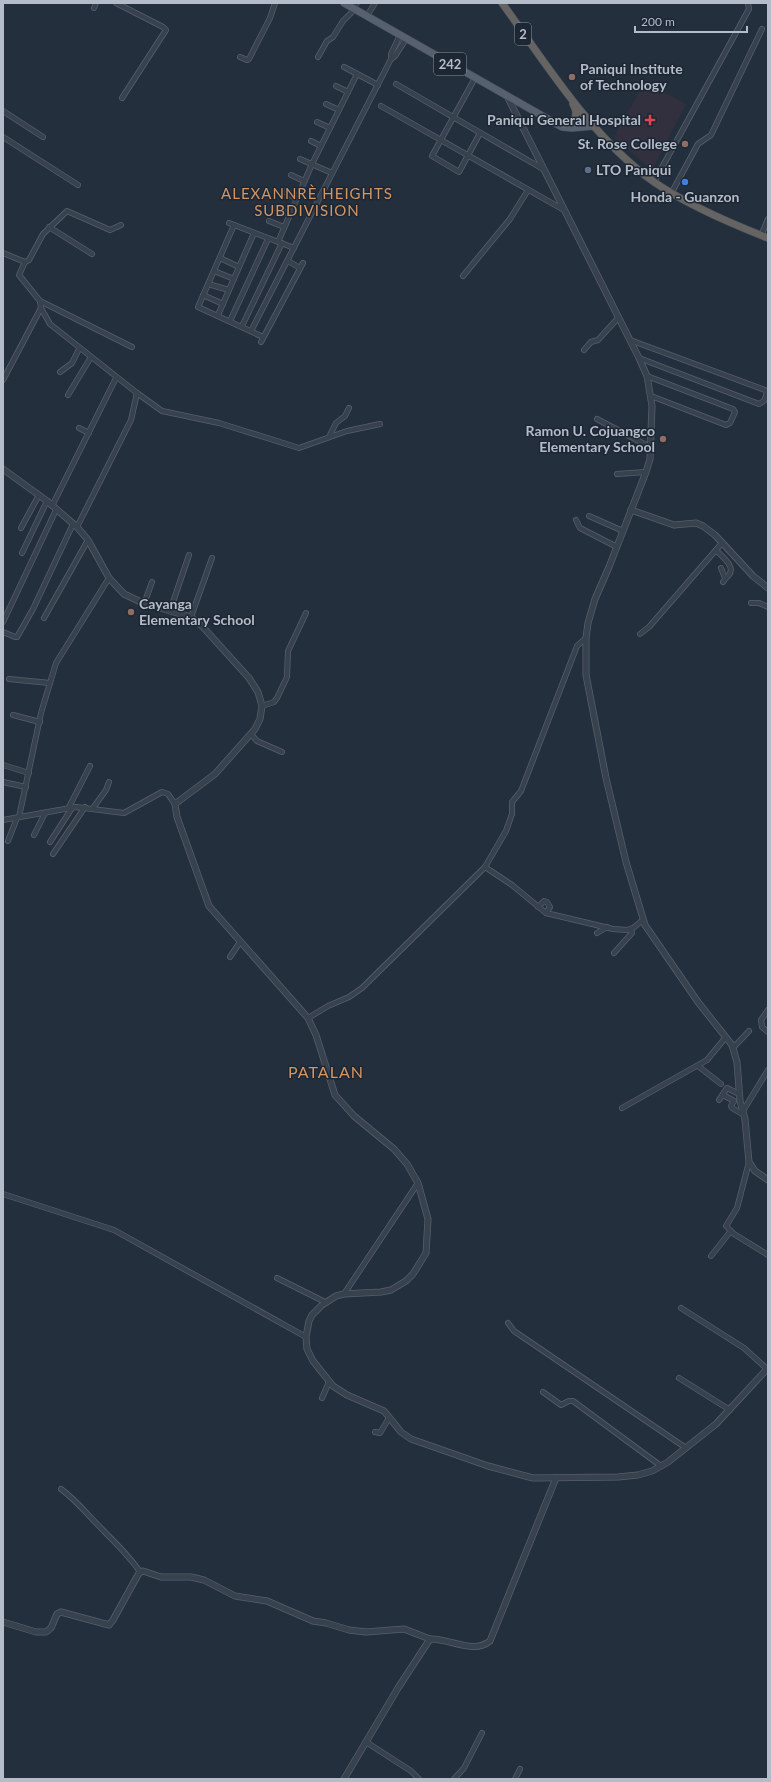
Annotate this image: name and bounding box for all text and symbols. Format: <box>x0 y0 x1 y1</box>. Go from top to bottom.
scale bar <box>635 8 747 34</box>
text: 200 m <box>641 14 675 29</box>
road number: 2 <box>515 23 531 45</box>
road number: 242 <box>434 53 466 75</box>
place label: Paniqui Institute of Technology <box>580 60 683 93</box>
marker: Paniqui Institute of Technology <box>567 72 577 82</box>
place label: Paniqui General Hospital <box>487 111 641 128</box>
marker: Paniqui General Hospital <box>644 114 656 126</box>
place label: St. Rose College <box>578 135 678 152</box>
marker: St. Rose College <box>680 139 690 149</box>
place label: LTO Paniqui <box>596 161 671 178</box>
marker: LTO Paniqui <box>583 165 593 175</box>
marker: Honda - Guanzon <box>680 177 690 187</box>
district label: ALEXANNRÈ HEIGHTS SUBDIVISION <box>221 184 393 219</box>
place label: Honda - Guanzon <box>631 188 739 205</box>
place label: Ramon U. Cojuangco Elementary School <box>526 422 655 455</box>
marker: Ramon U. Cojuangco Elementary School <box>658 434 668 444</box>
place label: Cayanga Elementary School <box>139 595 255 628</box>
marker: Cayanga Elementary School <box>126 607 136 617</box>
district label: PATALAN <box>288 1062 364 1081</box>

